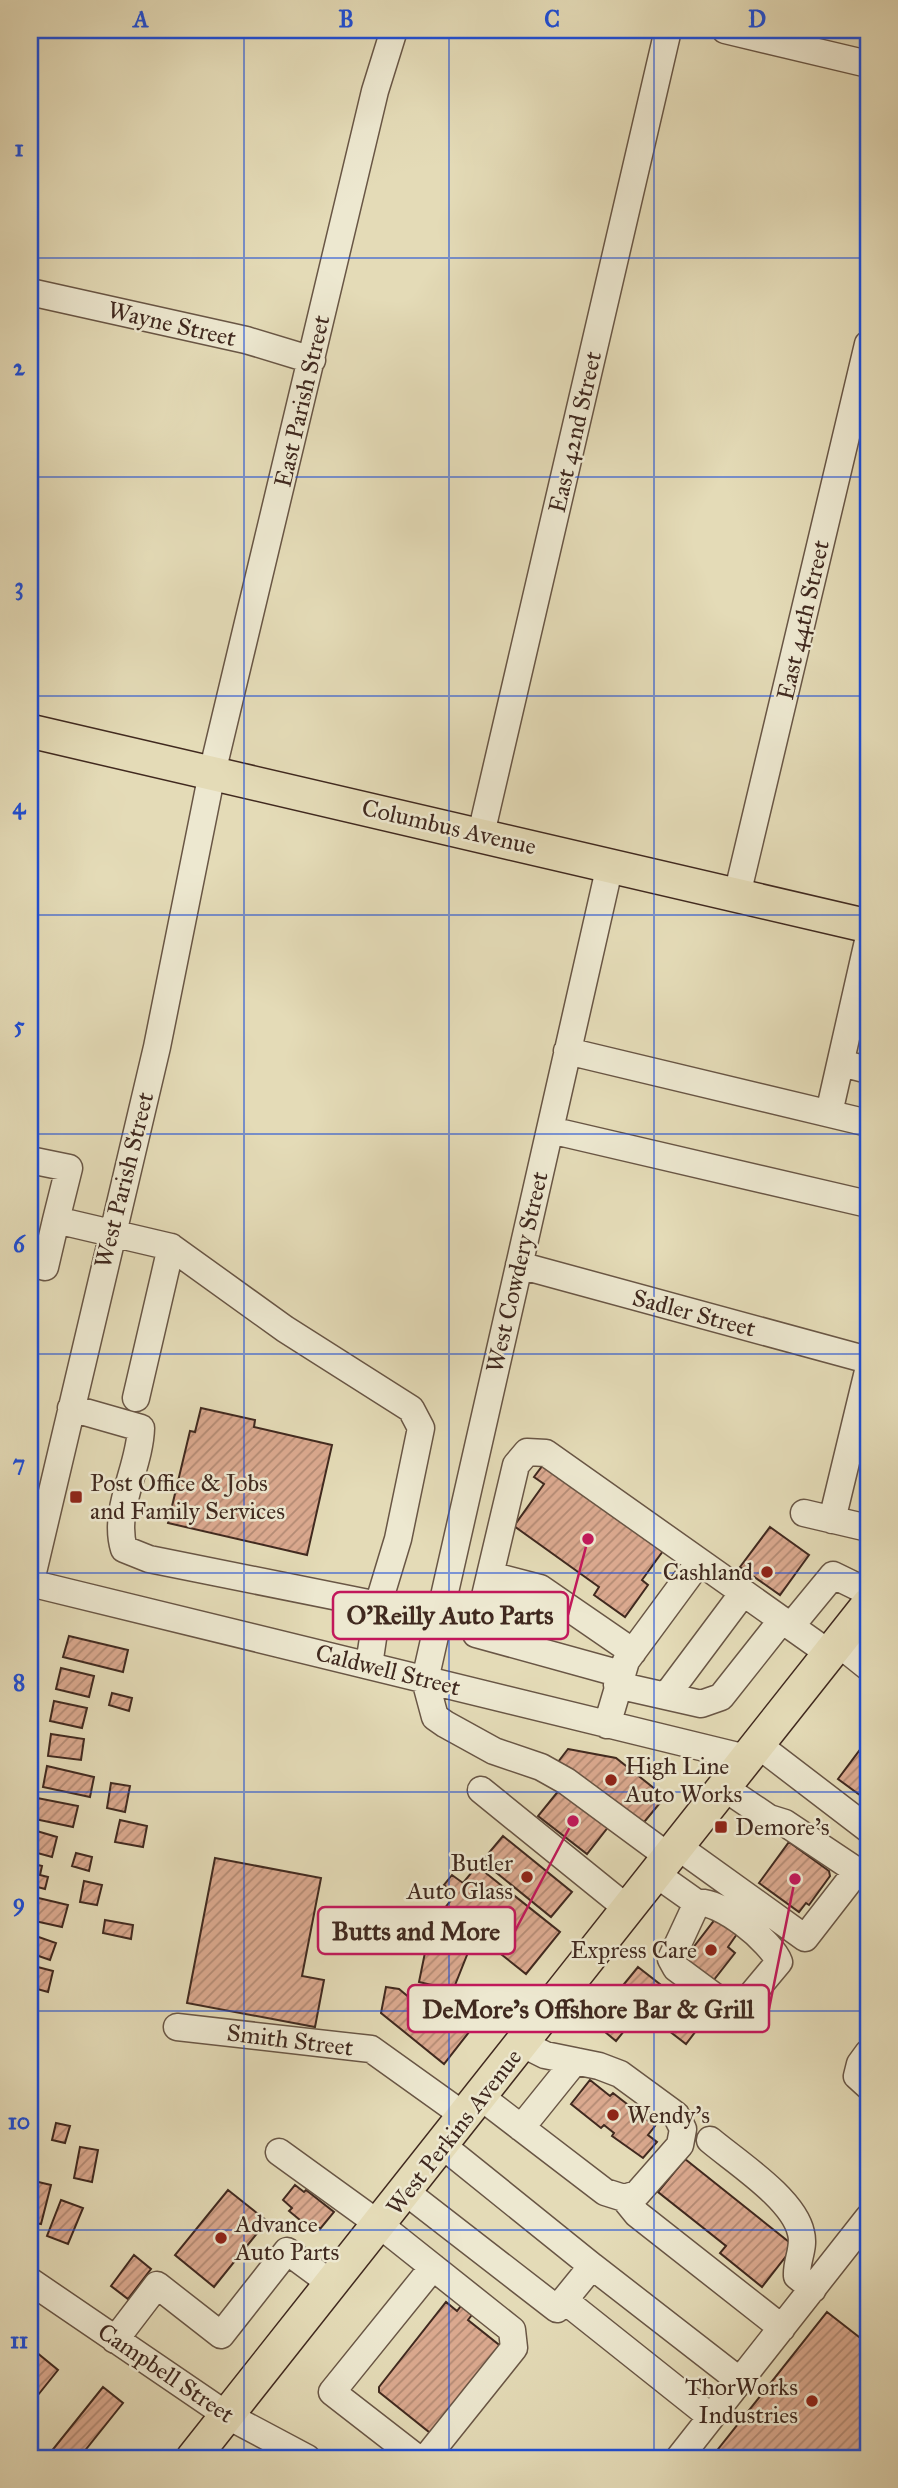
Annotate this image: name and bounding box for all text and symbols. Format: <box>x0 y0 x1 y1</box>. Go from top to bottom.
text: A <box>131 5 149 33</box>
text: B <box>338 5 354 33</box>
text: C <box>544 5 560 33</box>
text: D <box>748 5 766 33</box>
text: 1 <box>14 134 24 162</box>
street label: Wayne Street <box>105 295 239 353</box>
street label: East Parish Street <box>268 312 336 490</box>
street label: East 42nd Street <box>542 348 608 516</box>
text: 2 <box>13 353 25 381</box>
street label: East 44th Street <box>770 537 836 703</box>
text: 3 <box>14 572 24 601</box>
text: 4 <box>13 792 27 820</box>
street label: Columbus Avenue <box>359 792 539 862</box>
text: 5 <box>14 1011 25 1039</box>
street label: West Parish Street <box>88 1088 160 1271</box>
street label: West Cowdery Street <box>479 1168 555 1375</box>
text: 6 <box>13 1230 26 1258</box>
street label: Sadler Street <box>629 1282 759 1344</box>
text: 7 <box>13 1449 25 1477</box>
place label: Post Office & Jobs and Family Services <box>90 1468 285 1526</box>
marker: Post Office & Jobs and Family Services <box>68 1489 84 1505</box>
place label: Cashland <box>663 1557 753 1587</box>
marker: Cashland <box>759 1564 775 1580</box>
callout: O'Reilly Auto Parts <box>333 1592 568 1639</box>
text: O'Reilly Auto Parts <box>347 1599 554 1631</box>
street label: Caldwell Street <box>312 1638 464 1703</box>
text: 8 <box>13 1668 25 1696</box>
place label: High Line Auto Works <box>624 1751 742 1809</box>
marker: High Line Auto Works <box>603 1772 619 1788</box>
place label: Demore's <box>735 1812 830 1842</box>
marker: Demore's <box>713 1819 729 1835</box>
place label: Butler Auto Glass <box>406 1848 513 1906</box>
marker: Butler Auto Glass <box>519 1869 535 1885</box>
text: 9 <box>13 1888 25 1917</box>
callout: Butts and More <box>318 1907 515 1954</box>
text: Butts and More <box>332 1915 500 1947</box>
place label: Express Care <box>570 1935 697 1965</box>
marker: Express Care <box>703 1942 719 1958</box>
callout: DeMore's Offshore Bar & Grill <box>408 1985 769 2032</box>
text: DeMore's Offshore Bar & Grill <box>422 1993 755 2025</box>
street label: Smith Street <box>225 2017 355 2063</box>
street label: West Perkins Avenue <box>380 2043 528 2221</box>
place label: Wendy's <box>627 2100 710 2130</box>
text: 10 <box>8 2107 30 2135</box>
marker: Wendy's <box>605 2107 621 2123</box>
place label: Advance Auto Parts <box>234 2209 339 2267</box>
marker: Advance Auto Parts <box>213 2230 229 2246</box>
street label: Campbell Street <box>92 2316 240 2430</box>
text: 11 <box>10 2326 28 2354</box>
place label: ThorWorks Industries <box>685 2372 798 2430</box>
marker: ThorWorks Industries <box>804 2393 820 2409</box>

